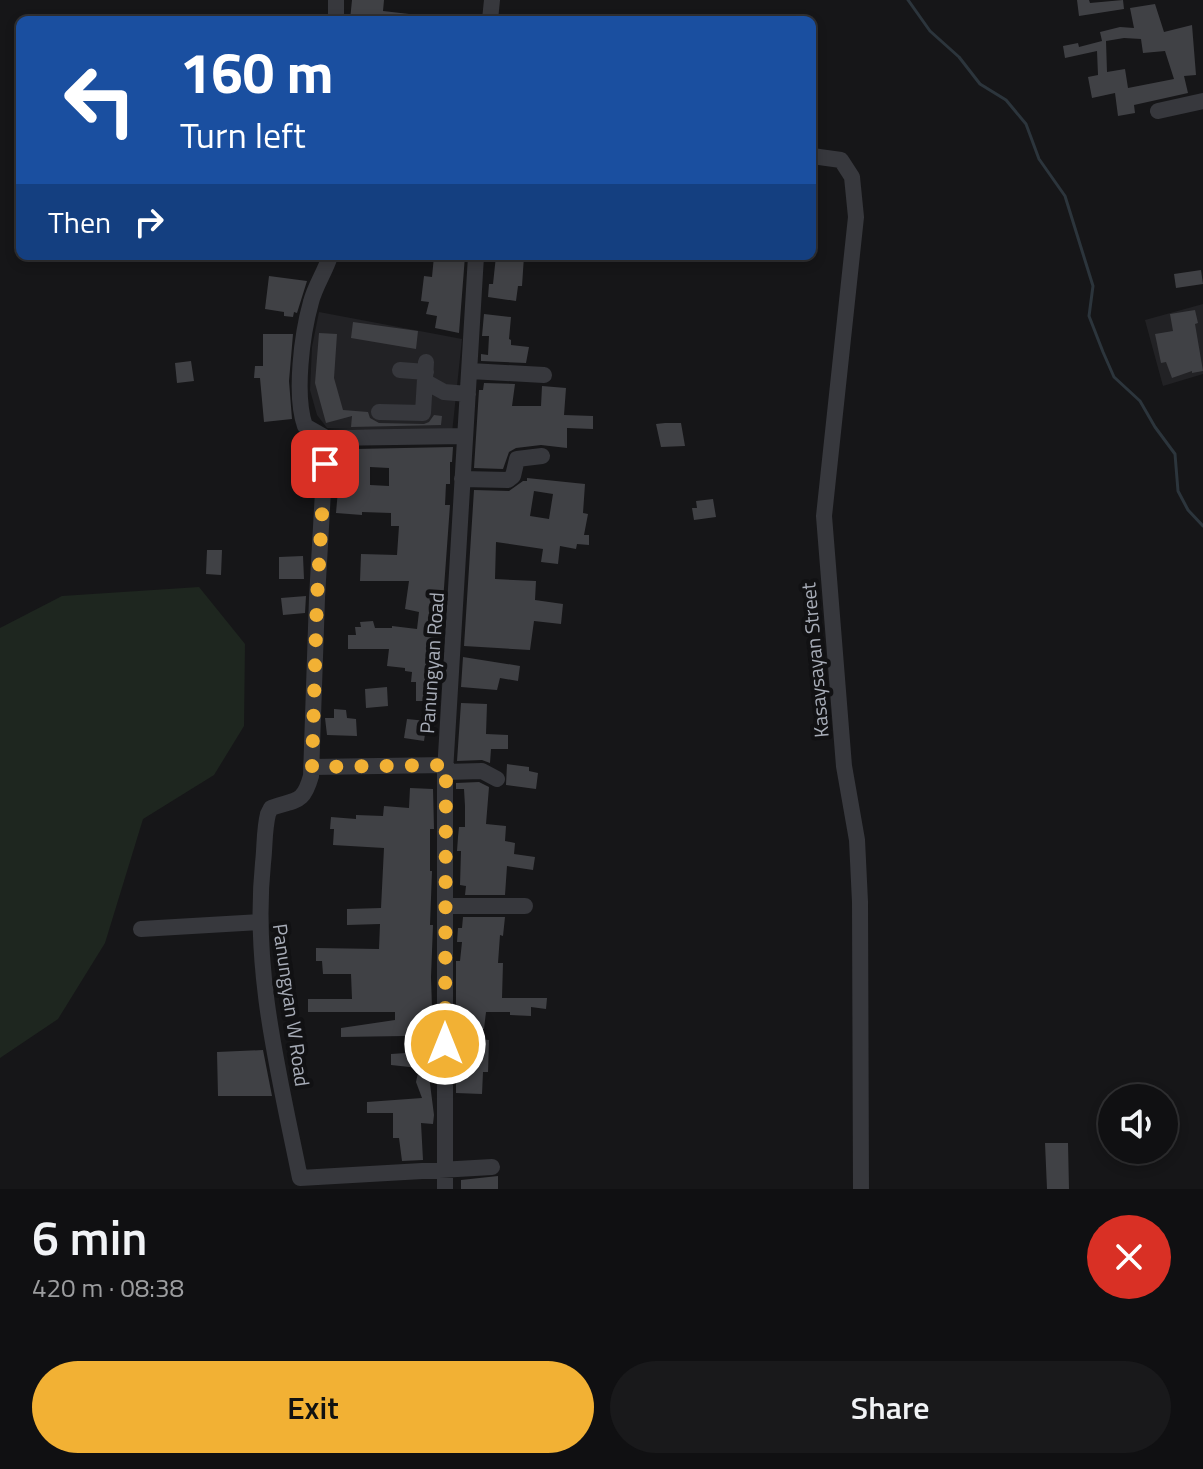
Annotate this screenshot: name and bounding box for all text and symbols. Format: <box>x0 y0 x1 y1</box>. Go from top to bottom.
text: 160 m <box>180 30 333 115</box>
icon: left <box>48 48 152 152</box>
text: Turn left <box>180 107 306 162</box>
text: Then <box>48 199 111 245</box>
icon: right <box>127 200 171 244</box>
pin <box>291 430 359 498</box>
icon: arrive <box>303 442 347 486</box>
street label: Kasaysayan Street <box>792 581 837 739</box>
street label: Panungyan Road <box>411 591 452 735</box>
street label: Panungyan W Road <box>265 921 318 1088</box>
position arrow <box>403 1002 487 1086</box>
map controls <box>1098 1084 1178 1164</box>
button: sound <box>1098 1084 1178 1164</box>
text: 6 min <box>32 1201 147 1274</box>
button: close <box>1087 1215 1171 1299</box>
text: 420 m · 08:38 <box>32 1268 184 1307</box>
button: Exit <box>32 1361 594 1453</box>
button: Share <box>610 1361 1171 1453</box>

